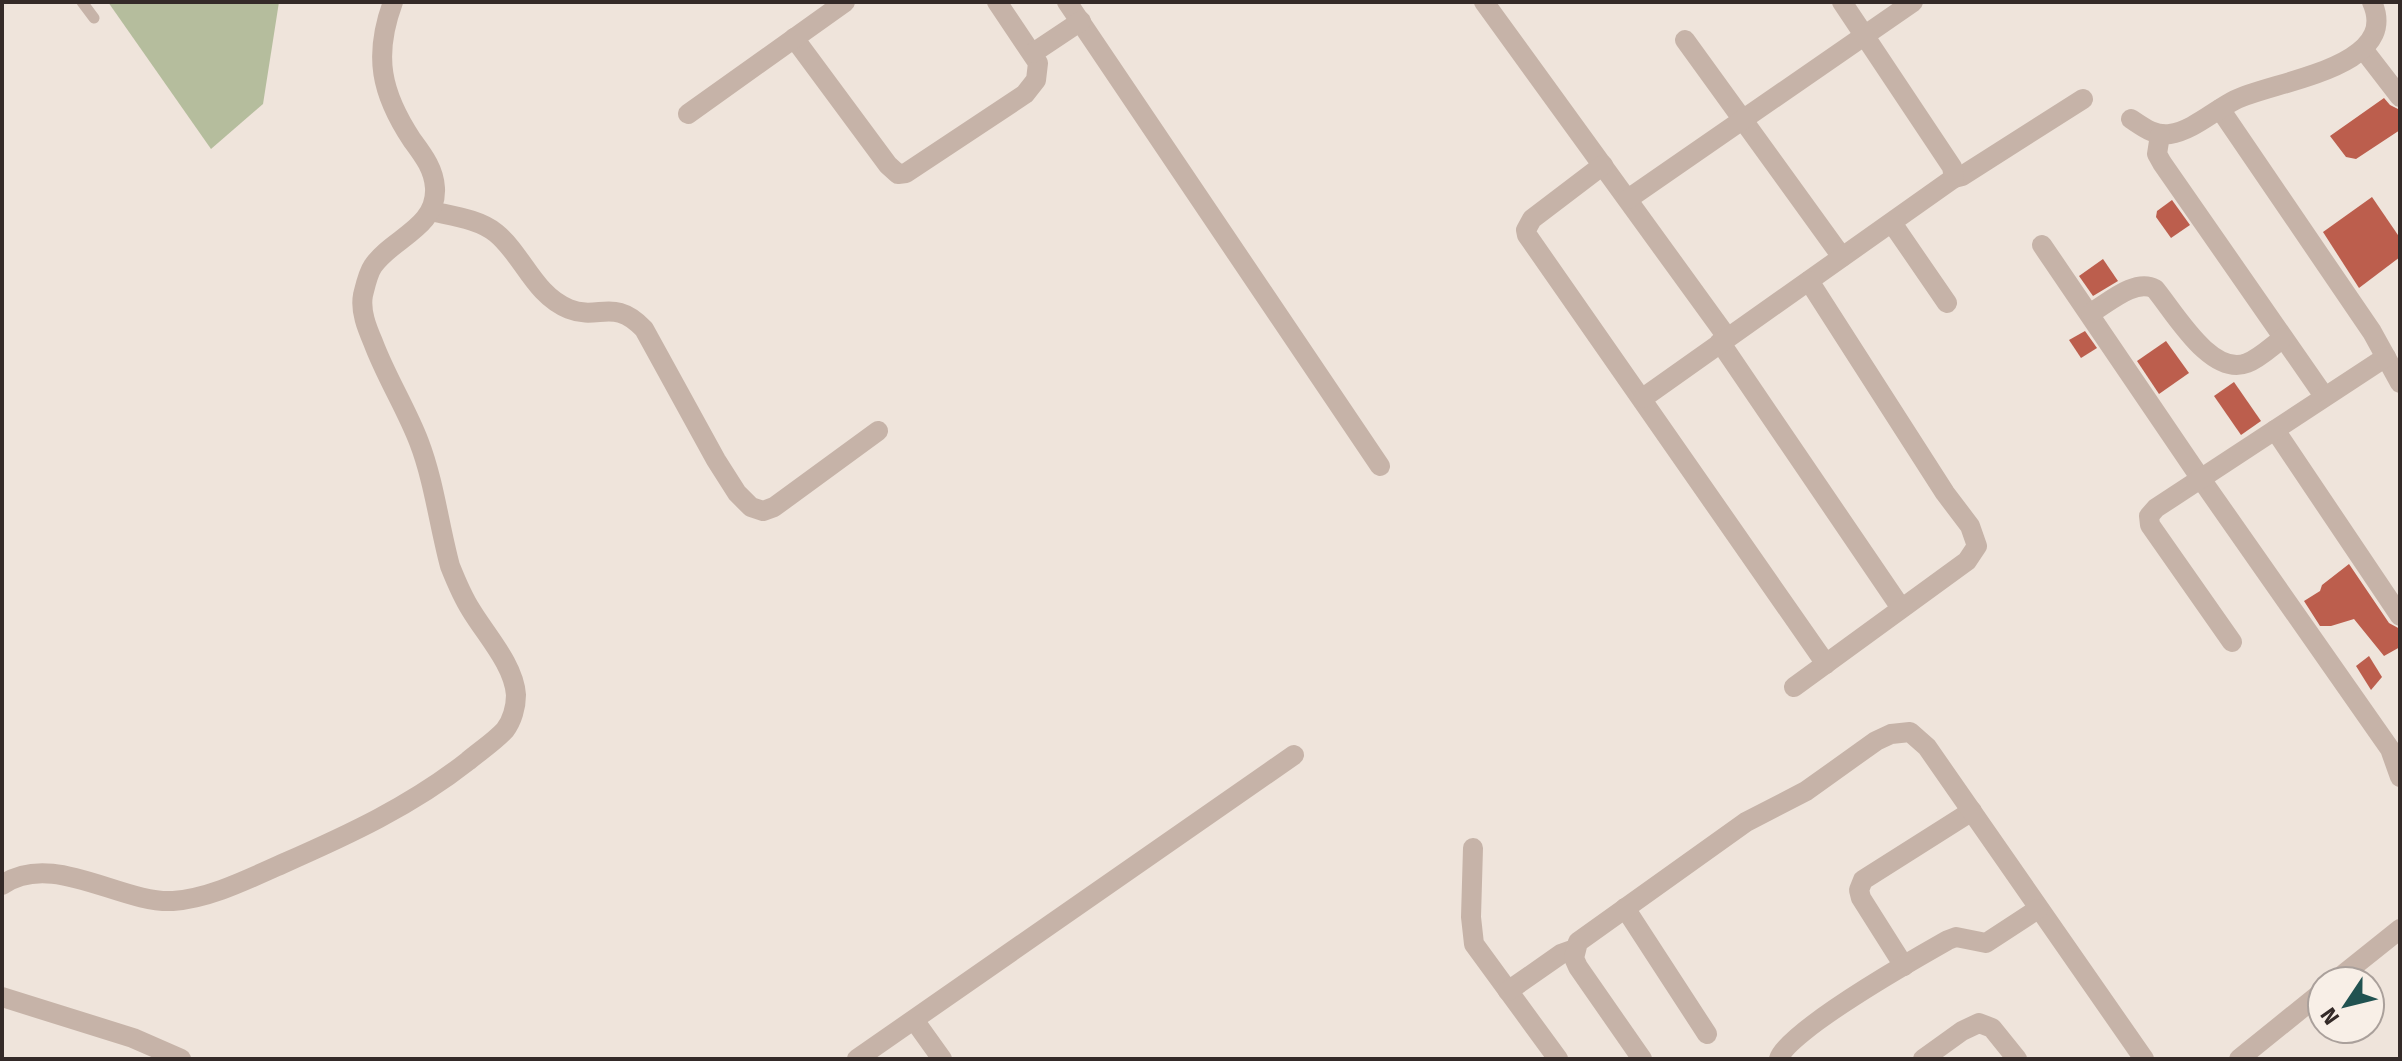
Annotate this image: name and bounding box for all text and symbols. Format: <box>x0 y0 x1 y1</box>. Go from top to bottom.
north arrow <box>2306 965 2386 1045</box>
text: N <box>2315 1002 2345 1030</box>

